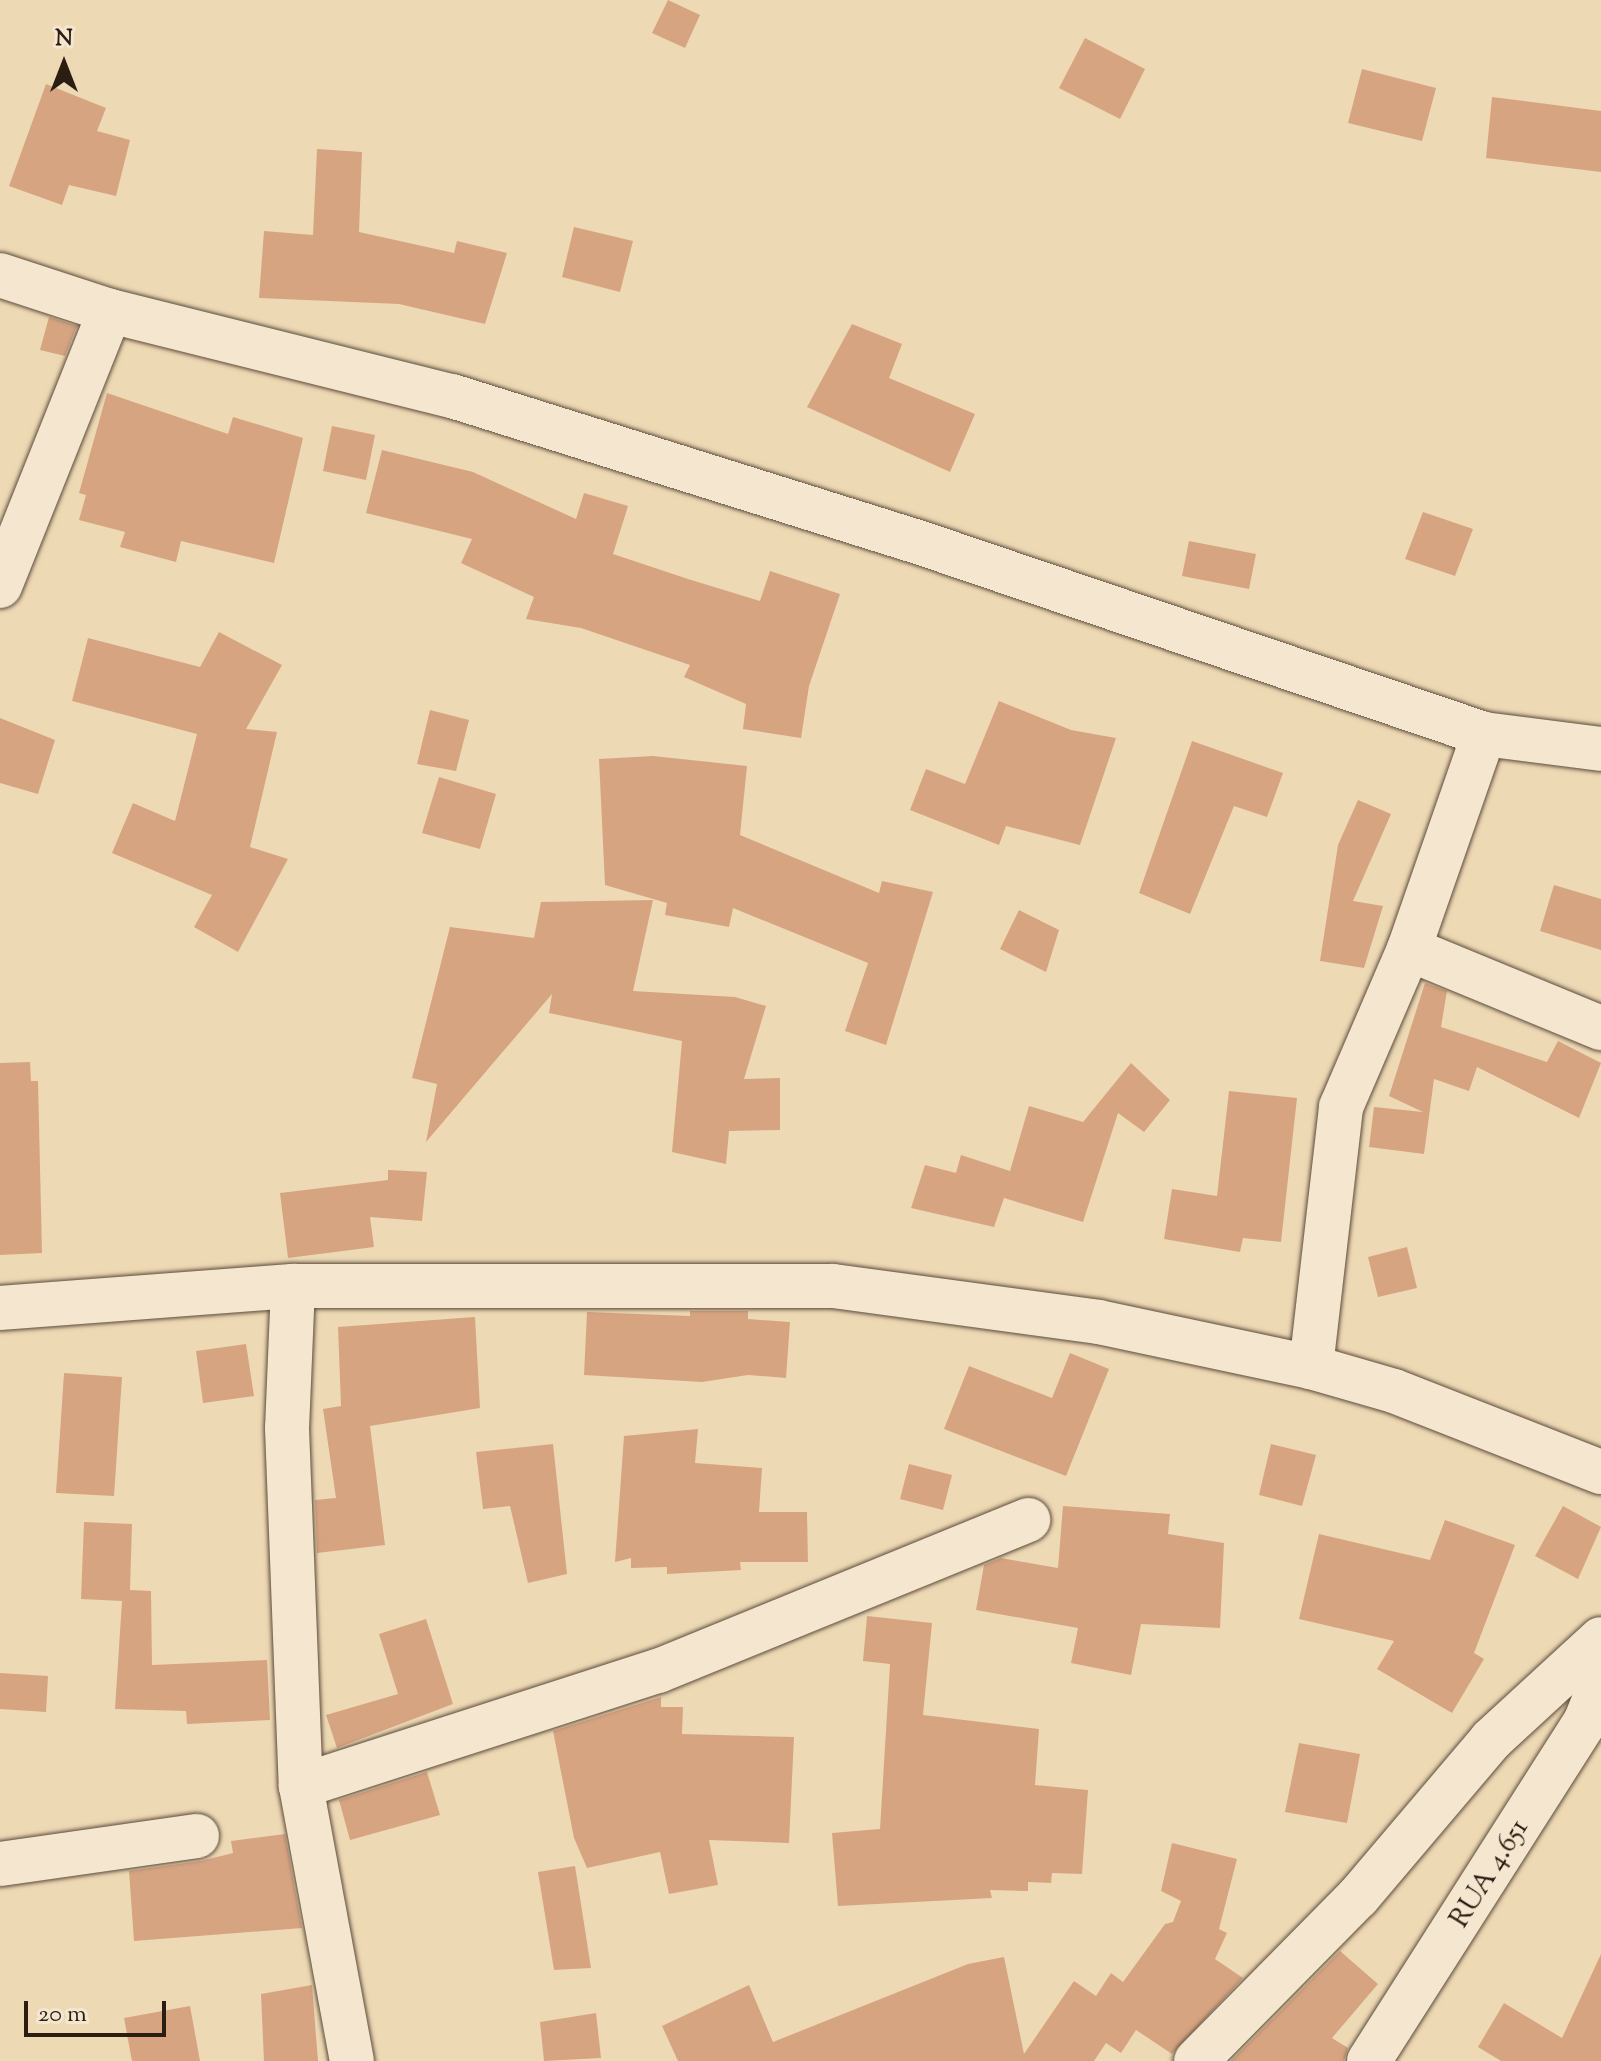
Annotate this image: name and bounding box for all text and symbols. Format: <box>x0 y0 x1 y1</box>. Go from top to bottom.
north arrow <box>24 24 104 104</box>
text: N <box>55 24 73 56</box>
street label: RUA 4.651 <box>1443 1813 1537 1935</box>
scale bar <box>28 1985 170 2035</box>
text: 20 m <box>38 1998 87 2032</box>

